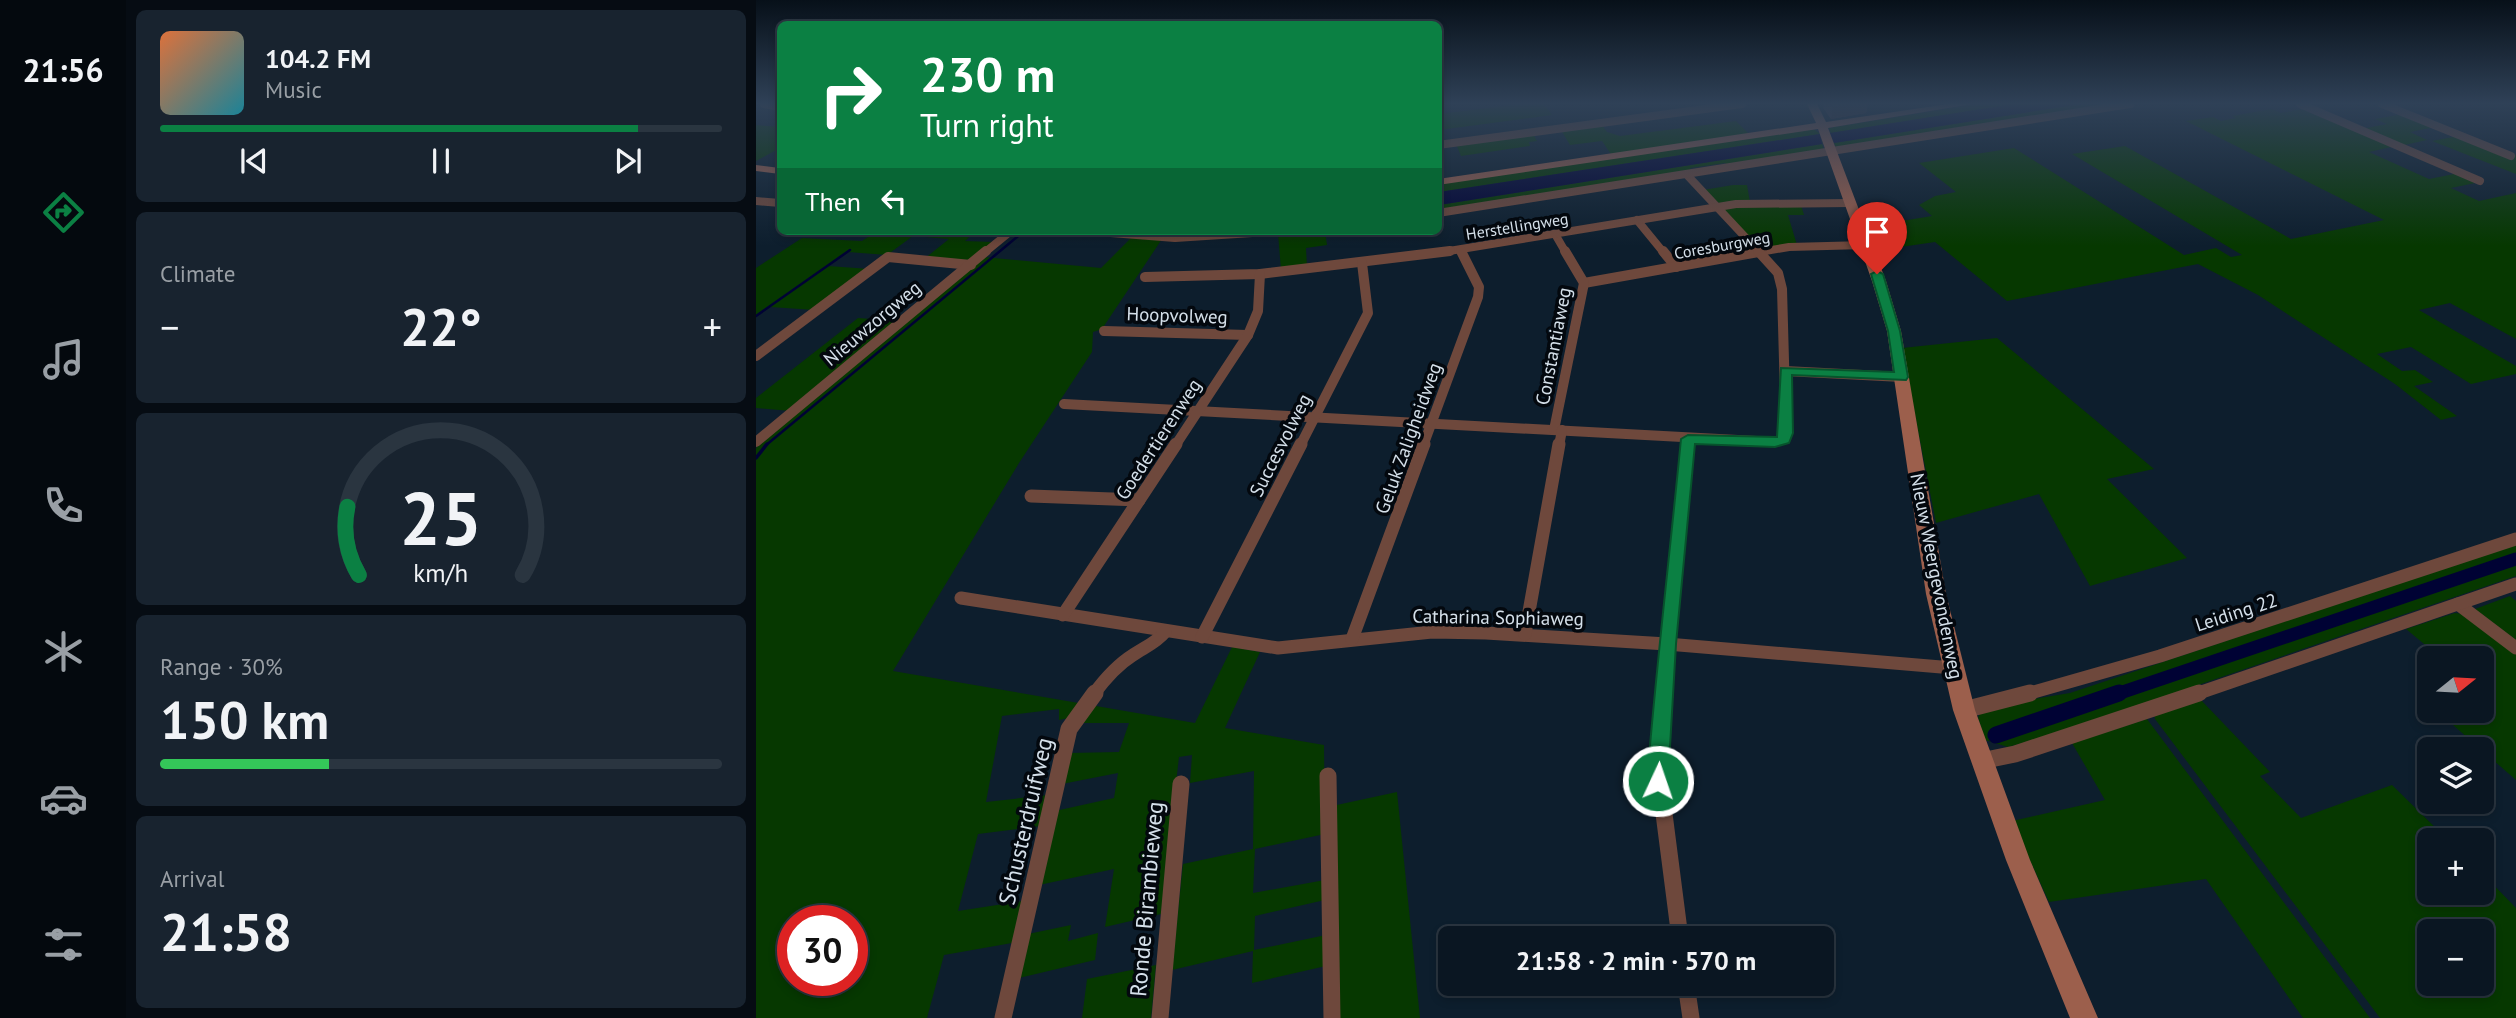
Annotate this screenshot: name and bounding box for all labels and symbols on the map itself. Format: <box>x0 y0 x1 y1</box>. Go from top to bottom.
pin <box>1847 202 1907 274</box>
street label: Herstellingweg <box>1464 208 1570 244</box>
street label: Coresburgweg <box>1673 227 1771 263</box>
street label: Nieuwzorgweg <box>818 275 926 371</box>
street label: Constantiaweg <box>1530 285 1576 407</box>
street label: Hoopvolweg <box>1126 301 1228 329</box>
street label: Geluk Zaligheidweg <box>1369 359 1447 517</box>
street label: Goedertierenweg <box>1110 374 1206 504</box>
street label: Succesvolweg <box>1244 390 1316 500</box>
street label: Nieuw Weergevondenweg <box>1905 471 1969 681</box>
street label: Leiding 22 <box>2192 587 2280 637</box>
street label: Catharina Sophiaweg <box>1412 604 1584 630</box>
north arrow <box>2417 646 2494 723</box>
street label: Schusterdruifweg <box>992 735 1058 907</box>
position arrow <box>1621 744 1695 818</box>
street label: Ronde Birambieweg <box>1123 800 1169 998</box>
speed limit sign: 30 <box>777 905 868 996</box>

